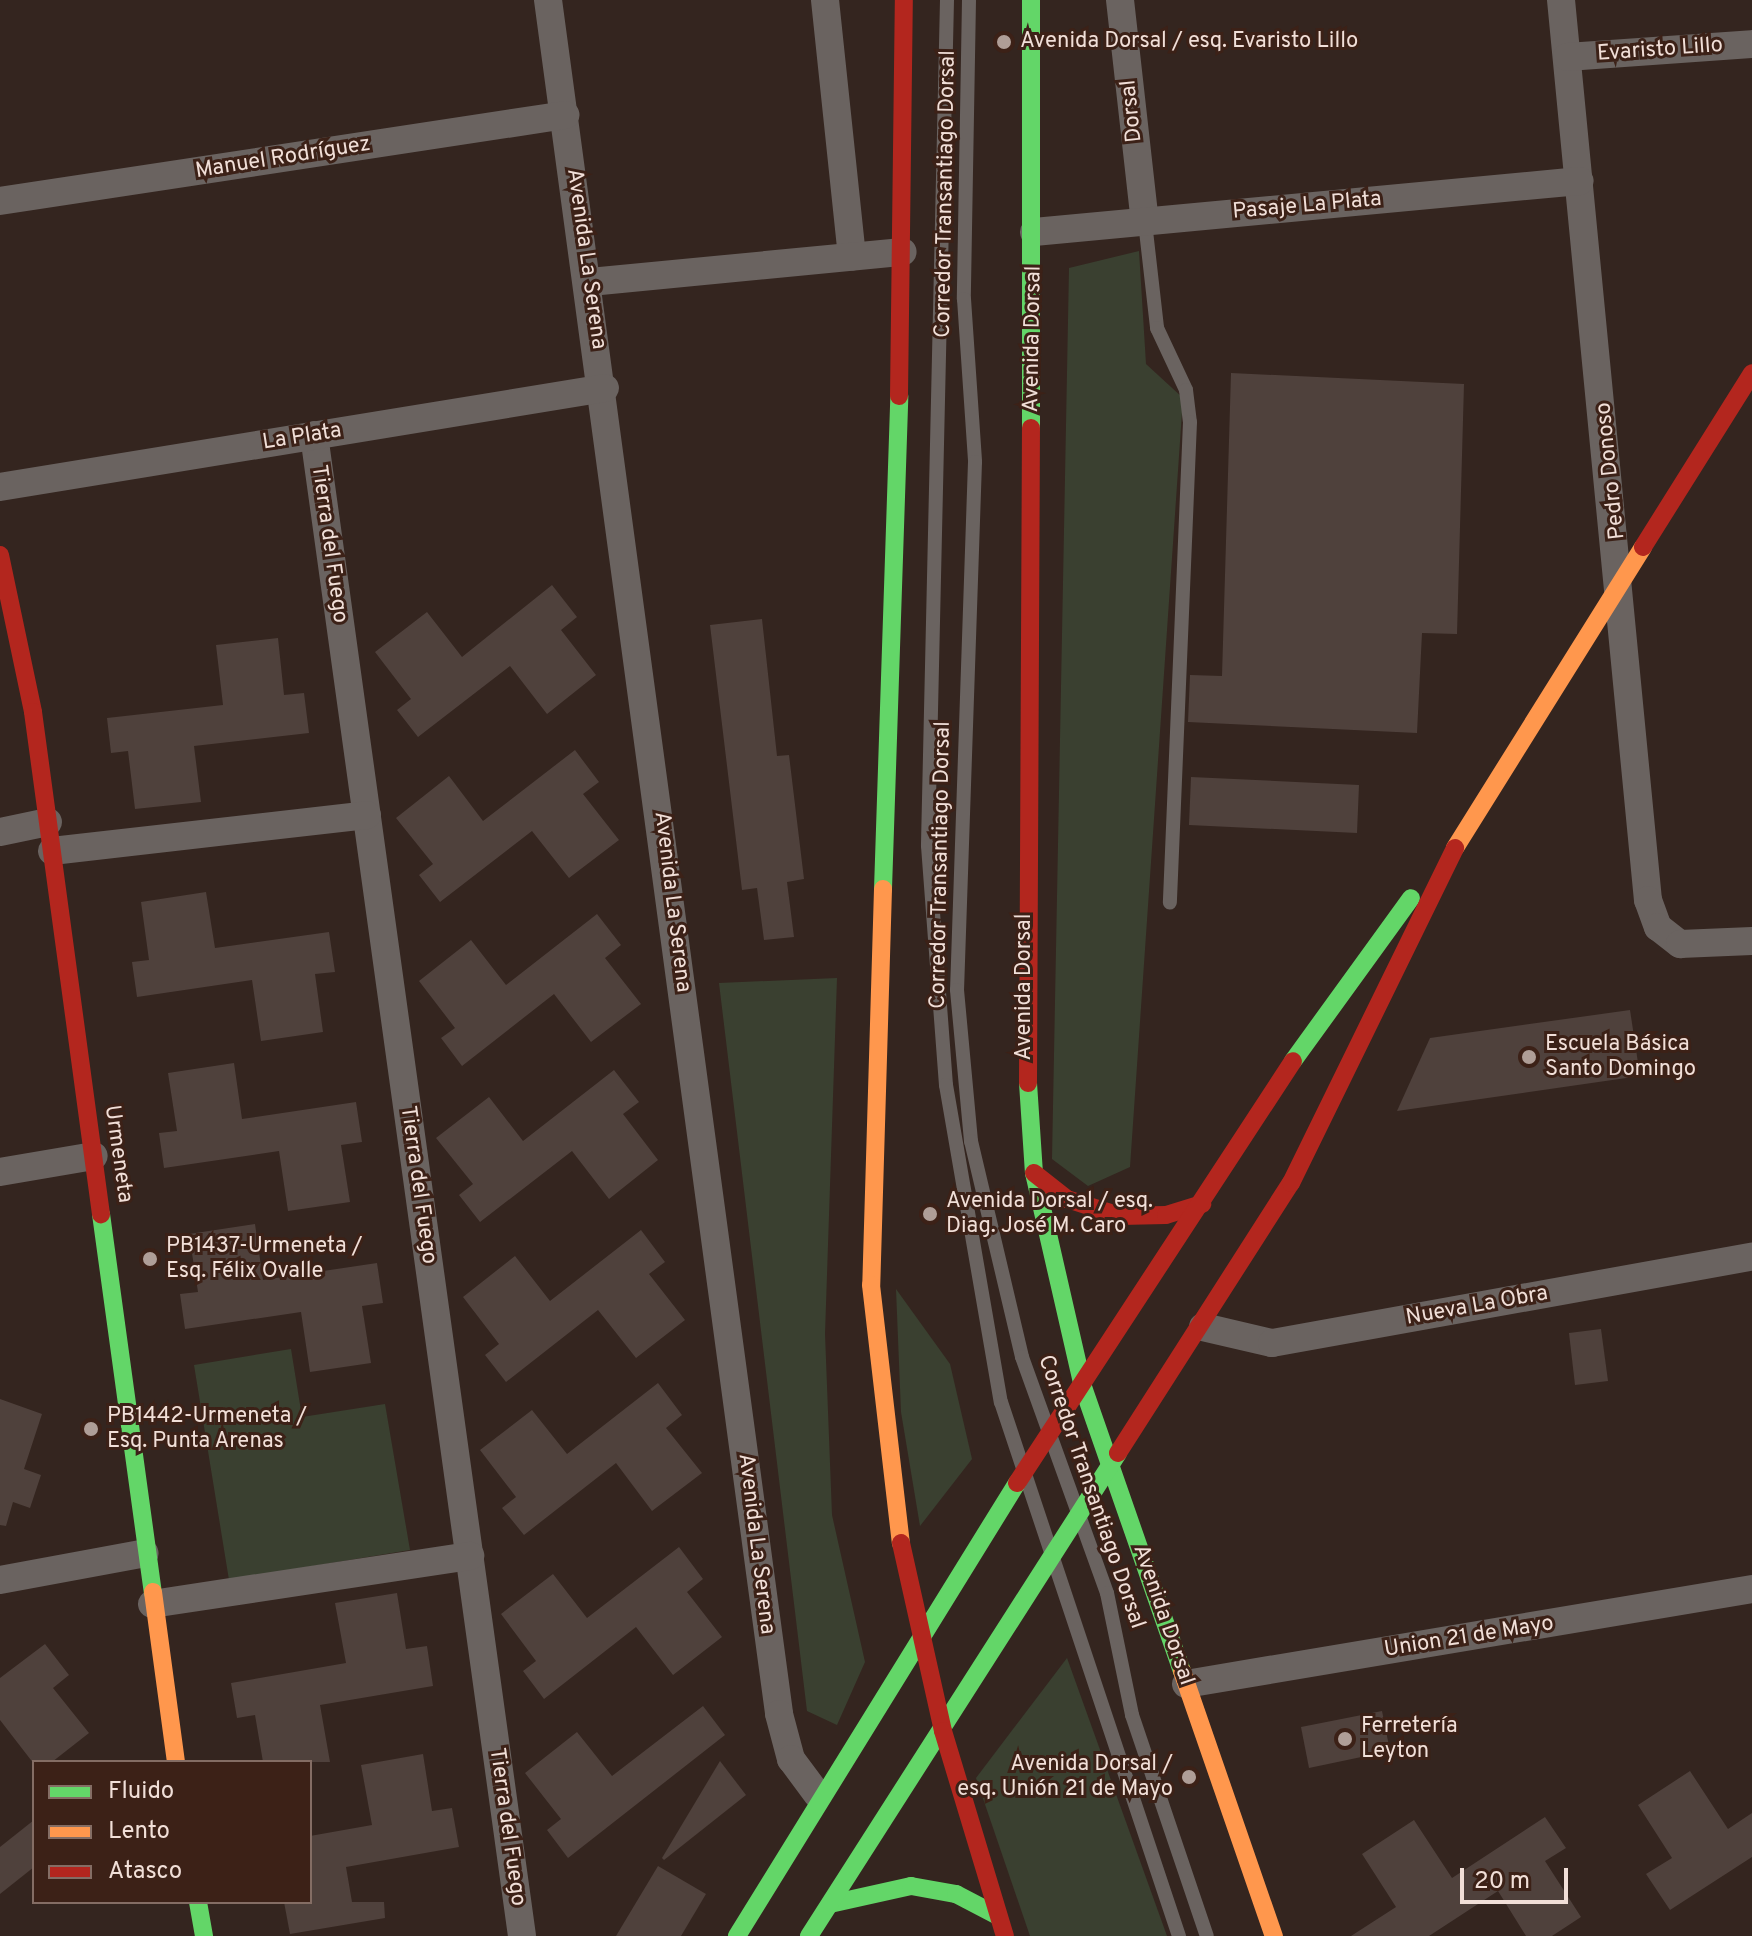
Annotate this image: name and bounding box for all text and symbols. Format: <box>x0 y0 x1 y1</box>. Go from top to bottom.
place label: Avenida Dorsal / esq. Evaristo Lillo <box>1020 29 1358 55</box>
street label: Evaristo Lillo <box>1596 32 1724 68</box>
marker: Avenida Dorsal / esq. Evaristo Lillo <box>995 33 1013 51</box>
street label: Corredor Transantiago Dorsal <box>930 50 962 338</box>
street label: Dorsal <box>1116 78 1148 144</box>
street label: Manuel Rodríguez <box>194 131 372 185</box>
street label: Avenida La Serena <box>560 167 612 351</box>
street label: Pasaje La Plata <box>1231 186 1383 226</box>
street label: Avenida Dorsal <box>1019 265 1047 413</box>
street label: Pedro Donoso <box>1591 401 1631 541</box>
street label: La Plata <box>261 418 343 456</box>
street label: Tierra del Fuego <box>305 463 353 625</box>
street label: Corredor Transantiago Dorsal <box>925 721 957 1009</box>
street label: Avenida La Serena <box>648 810 696 994</box>
street label: Avenida Dorsal <box>1012 914 1038 1060</box>
place label: Escuela Básica Santo Domingo <box>1545 1031 1696 1082</box>
marker: Escuela Básica Santo Domingo <box>1520 1048 1538 1066</box>
street label: Urmeneta <box>98 1103 138 1205</box>
street label: Tierra del Fuego <box>394 1104 442 1266</box>
place label: Avenida Dorsal / esq. Diag. José M. Caro <box>946 1188 1153 1240</box>
marker: Avenida Dorsal / esq. Diag. José M. Caro <box>921 1205 939 1223</box>
place label: PB1437-Urmeneta / Esq. Félix Ovalle <box>166 1233 362 1284</box>
marker: PB1437-Urmeneta / Esq. Félix Ovalle <box>141 1250 159 1268</box>
street label: Nueva La Obra <box>1404 1281 1550 1331</box>
street label: Corredor Transantiago Dorsal <box>1032 1351 1150 1633</box>
place label: PB1442-Urmeneta / Esq. Punta Arenas <box>107 1403 307 1454</box>
marker: PB1442-Urmeneta / Esq. Punta Arenas <box>82 1420 100 1438</box>
street label: Avenida La Serena <box>732 1452 780 1636</box>
street label: Avenida Dorsal <box>1127 1541 1199 1689</box>
street label: Union 21 de Mayo <box>1382 1611 1556 1663</box>
place label: Ferretería Leyton <box>1361 1713 1458 1764</box>
marker: Ferretería Leyton <box>1336 1730 1354 1748</box>
street label: Tierra del Fuego <box>483 1746 531 1908</box>
place label: Avenida Dorsal / esq. Unión 21 de Mayo <box>957 1751 1173 1802</box>
legend <box>32 1760 312 1904</box>
marker: Avenida Dorsal / esq. Unión 21 de Mayo <box>1180 1768 1198 1786</box>
text: Fluido <box>108 1777 174 1807</box>
text: Lento <box>108 1817 170 1847</box>
scale bar <box>1464 1852 1572 1902</box>
text: Atasco <box>108 1857 182 1887</box>
text: 20 m <box>1474 1867 1530 1897</box>

